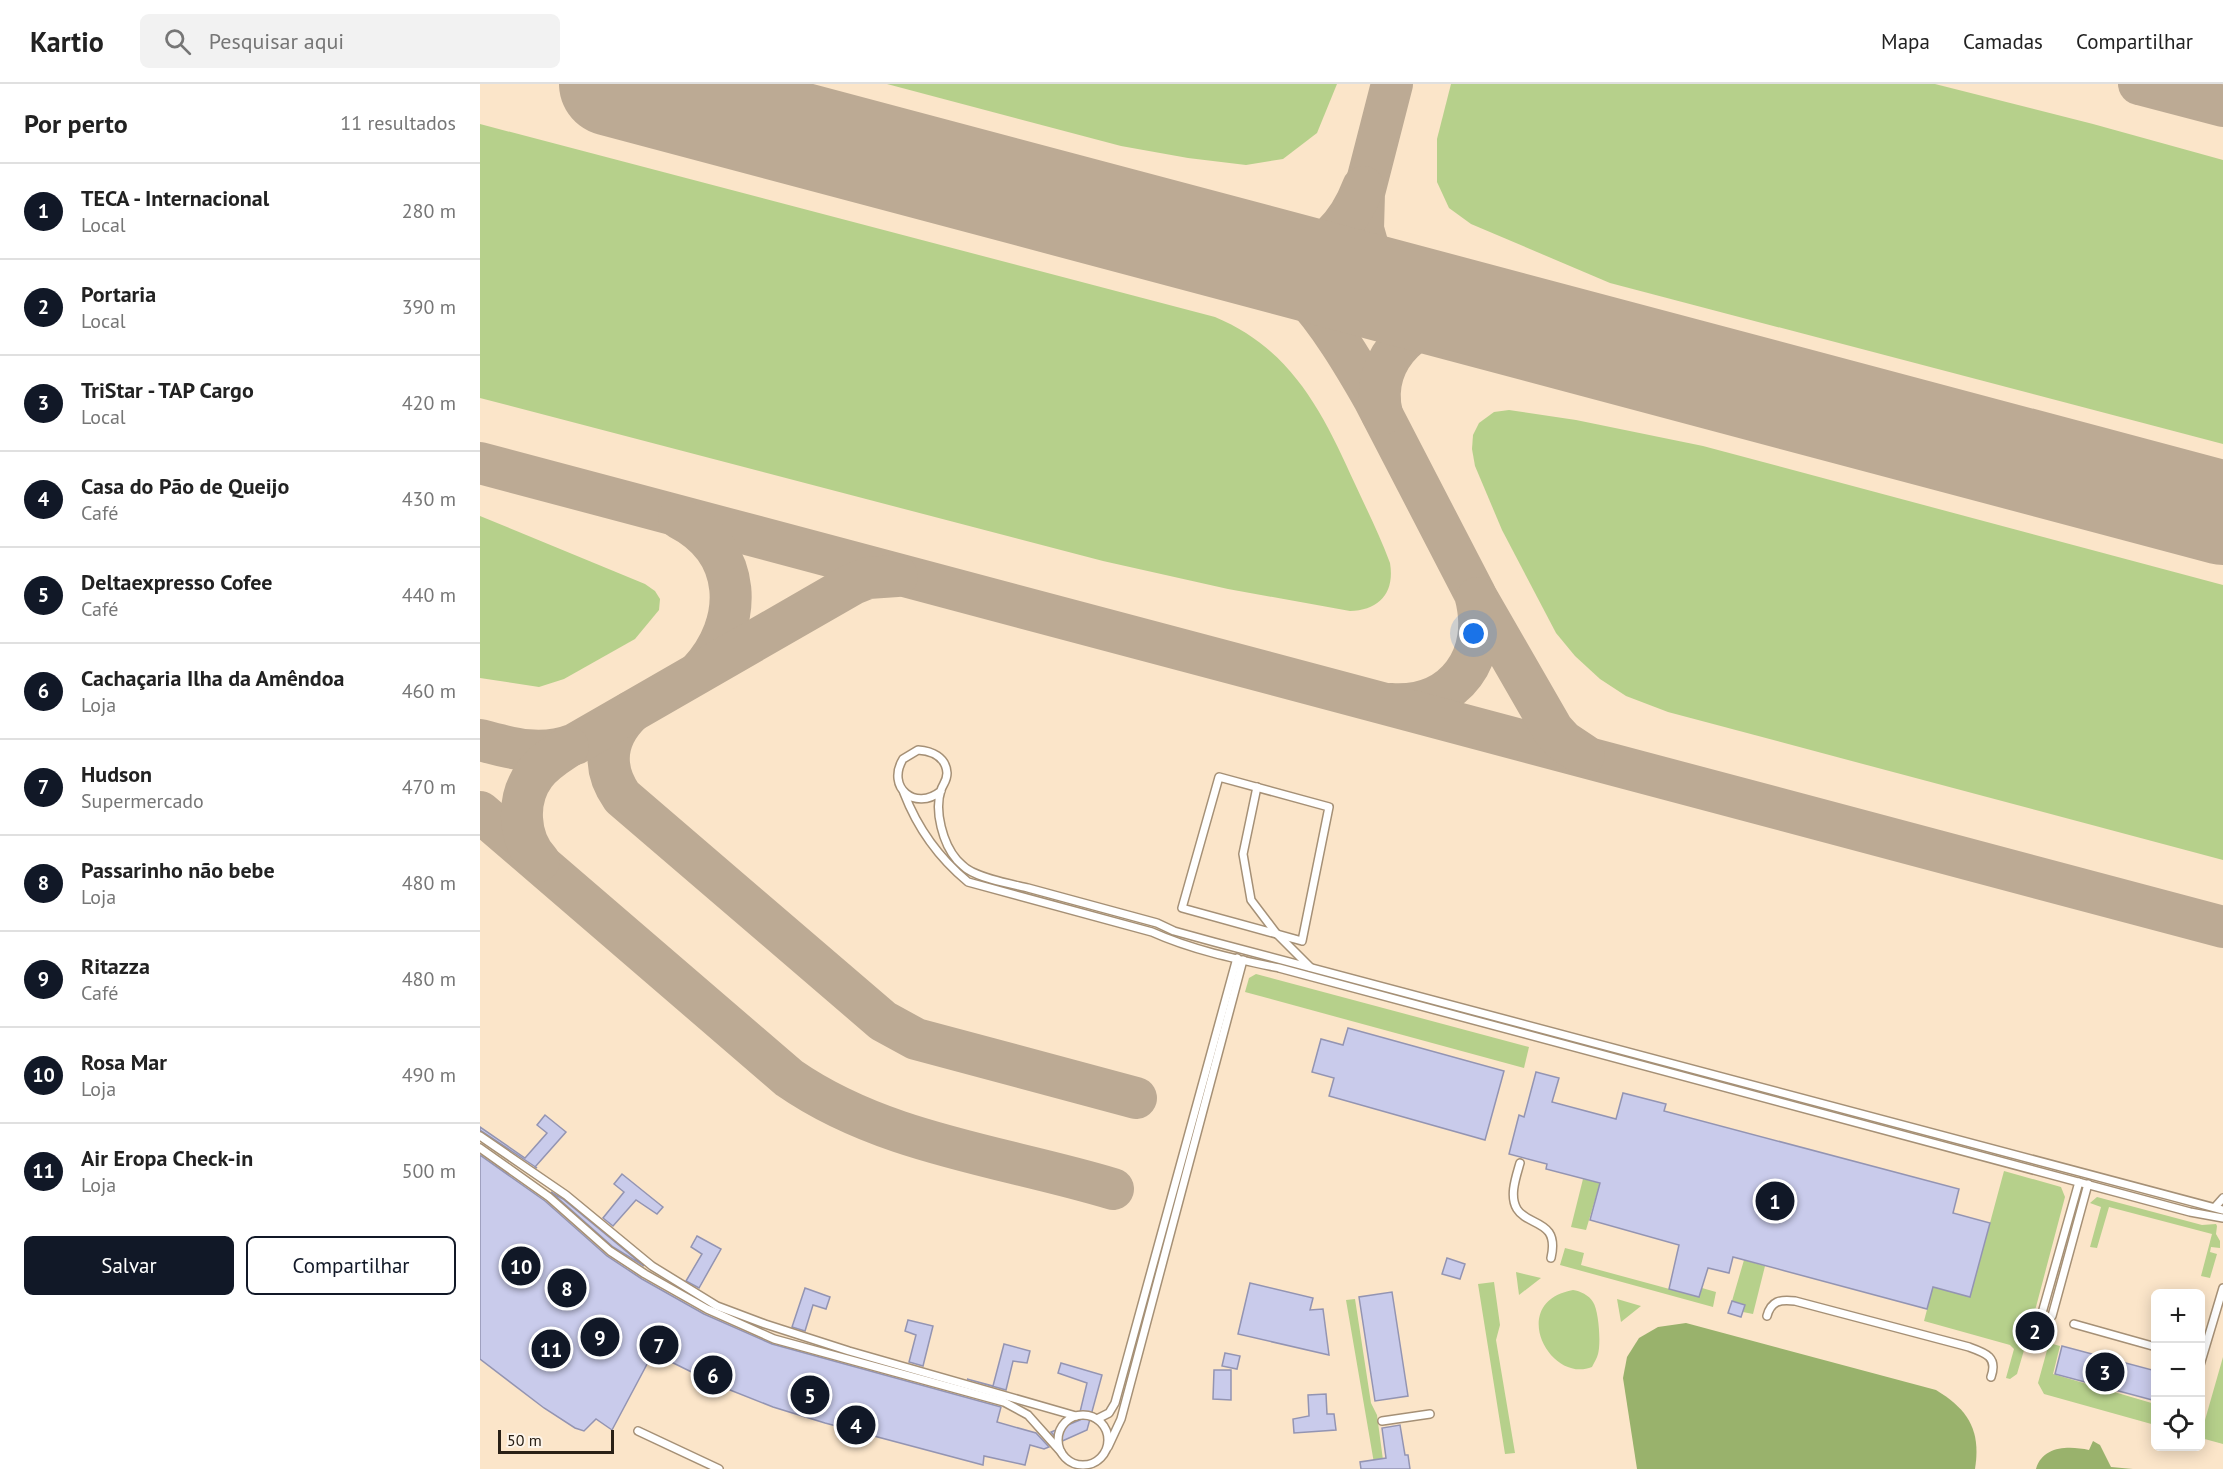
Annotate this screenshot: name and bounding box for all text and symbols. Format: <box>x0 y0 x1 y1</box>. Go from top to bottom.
search box <box>140 14 560 68</box>
text: Kartio <box>30 23 104 60</box>
icon: search <box>161 25 194 58</box>
text: Pesquisar aqui <box>209 27 344 55</box>
text: Mapa <box>1881 28 1930 55</box>
text: Camadas <box>1963 28 2043 55</box>
text: Compartilhar <box>2076 28 2193 55</box>
text: Por perto <box>24 107 128 140</box>
text: 11 resultados <box>340 110 456 136</box>
text: TECA - Internacional <box>81 184 269 212</box>
text: 1 <box>38 198 49 224</box>
text: 280 m <box>402 198 456 224</box>
text: Local <box>81 212 126 238</box>
text: Portaria <box>81 280 156 308</box>
text: 2 <box>38 294 49 320</box>
text: 390 m <box>402 294 456 320</box>
text: Local <box>81 308 126 334</box>
text: TriStar - TAP Cargo <box>81 376 254 404</box>
text: 3 <box>38 390 49 416</box>
text: 420 m <box>402 390 456 416</box>
text: Local <box>81 404 126 430</box>
text: Casa do Pão de Queijo <box>81 472 289 500</box>
text: 4 <box>38 486 49 512</box>
text: 430 m <box>402 486 456 512</box>
text: Café <box>81 500 118 526</box>
text: Deltaexpresso Cofee <box>81 568 272 596</box>
text: 5 <box>38 582 49 608</box>
text: 440 m <box>402 582 456 608</box>
text: Café <box>81 596 118 622</box>
your location <box>1459 619 1488 648</box>
text: Cachaçaria Ilha da Amêndoa <box>81 664 344 692</box>
text: 6 <box>38 678 49 704</box>
text: 460 m <box>402 678 456 704</box>
text: Loja <box>81 692 116 718</box>
text: Hudson <box>81 760 152 788</box>
text: 7 <box>38 774 49 800</box>
text: 470 m <box>402 774 456 800</box>
text: Supermercado <box>81 788 204 814</box>
text: Passarinho não bebe <box>81 856 275 884</box>
text: 8 <box>38 870 49 896</box>
text: 480 m <box>402 870 456 896</box>
text: Loja <box>81 884 116 910</box>
text: Ritazza <box>81 952 150 980</box>
text: 9 <box>38 966 49 992</box>
text: 480 m <box>402 966 456 992</box>
text: Café <box>81 980 118 1006</box>
text: Rosa Mar <box>81 1048 167 1076</box>
text: 10 <box>32 1062 55 1088</box>
text: 490 m <box>402 1062 456 1088</box>
text: Loja <box>81 1076 116 1102</box>
text: Air Eropa Check-in <box>81 1144 253 1172</box>
text: 11 <box>32 1158 55 1184</box>
text: 500 m <box>402 1158 456 1184</box>
text: Loja <box>81 1172 116 1198</box>
pin: 1 <box>1756 1178 1794 1224</box>
button: Salvar <box>24 1236 234 1295</box>
button: Compartilhar <box>246 1236 456 1295</box>
pin: 10 <box>502 1244 540 1288</box>
pin: 8 <box>548 1266 586 1310</box>
map controls <box>2151 1289 2205 1451</box>
button: + <box>2151 1289 2205 1343</box>
pin: 2 <box>2016 1308 2054 1354</box>
pin: 9 <box>580 1314 620 1360</box>
pin: 7 <box>640 1322 678 1368</box>
pin: 11 <box>532 1326 570 1372</box>
button: − <box>2151 1343 2205 1397</box>
pin: 3 <box>2086 1350 2124 1394</box>
pin: 6 <box>694 1352 732 1398</box>
pin: 5 <box>790 1372 830 1418</box>
button: locate <box>2151 1397 2205 1451</box>
pin: 4 <box>836 1402 875 1448</box>
scale bar <box>498 1427 614 1454</box>
text: 50 m <box>507 1430 542 1450</box>

